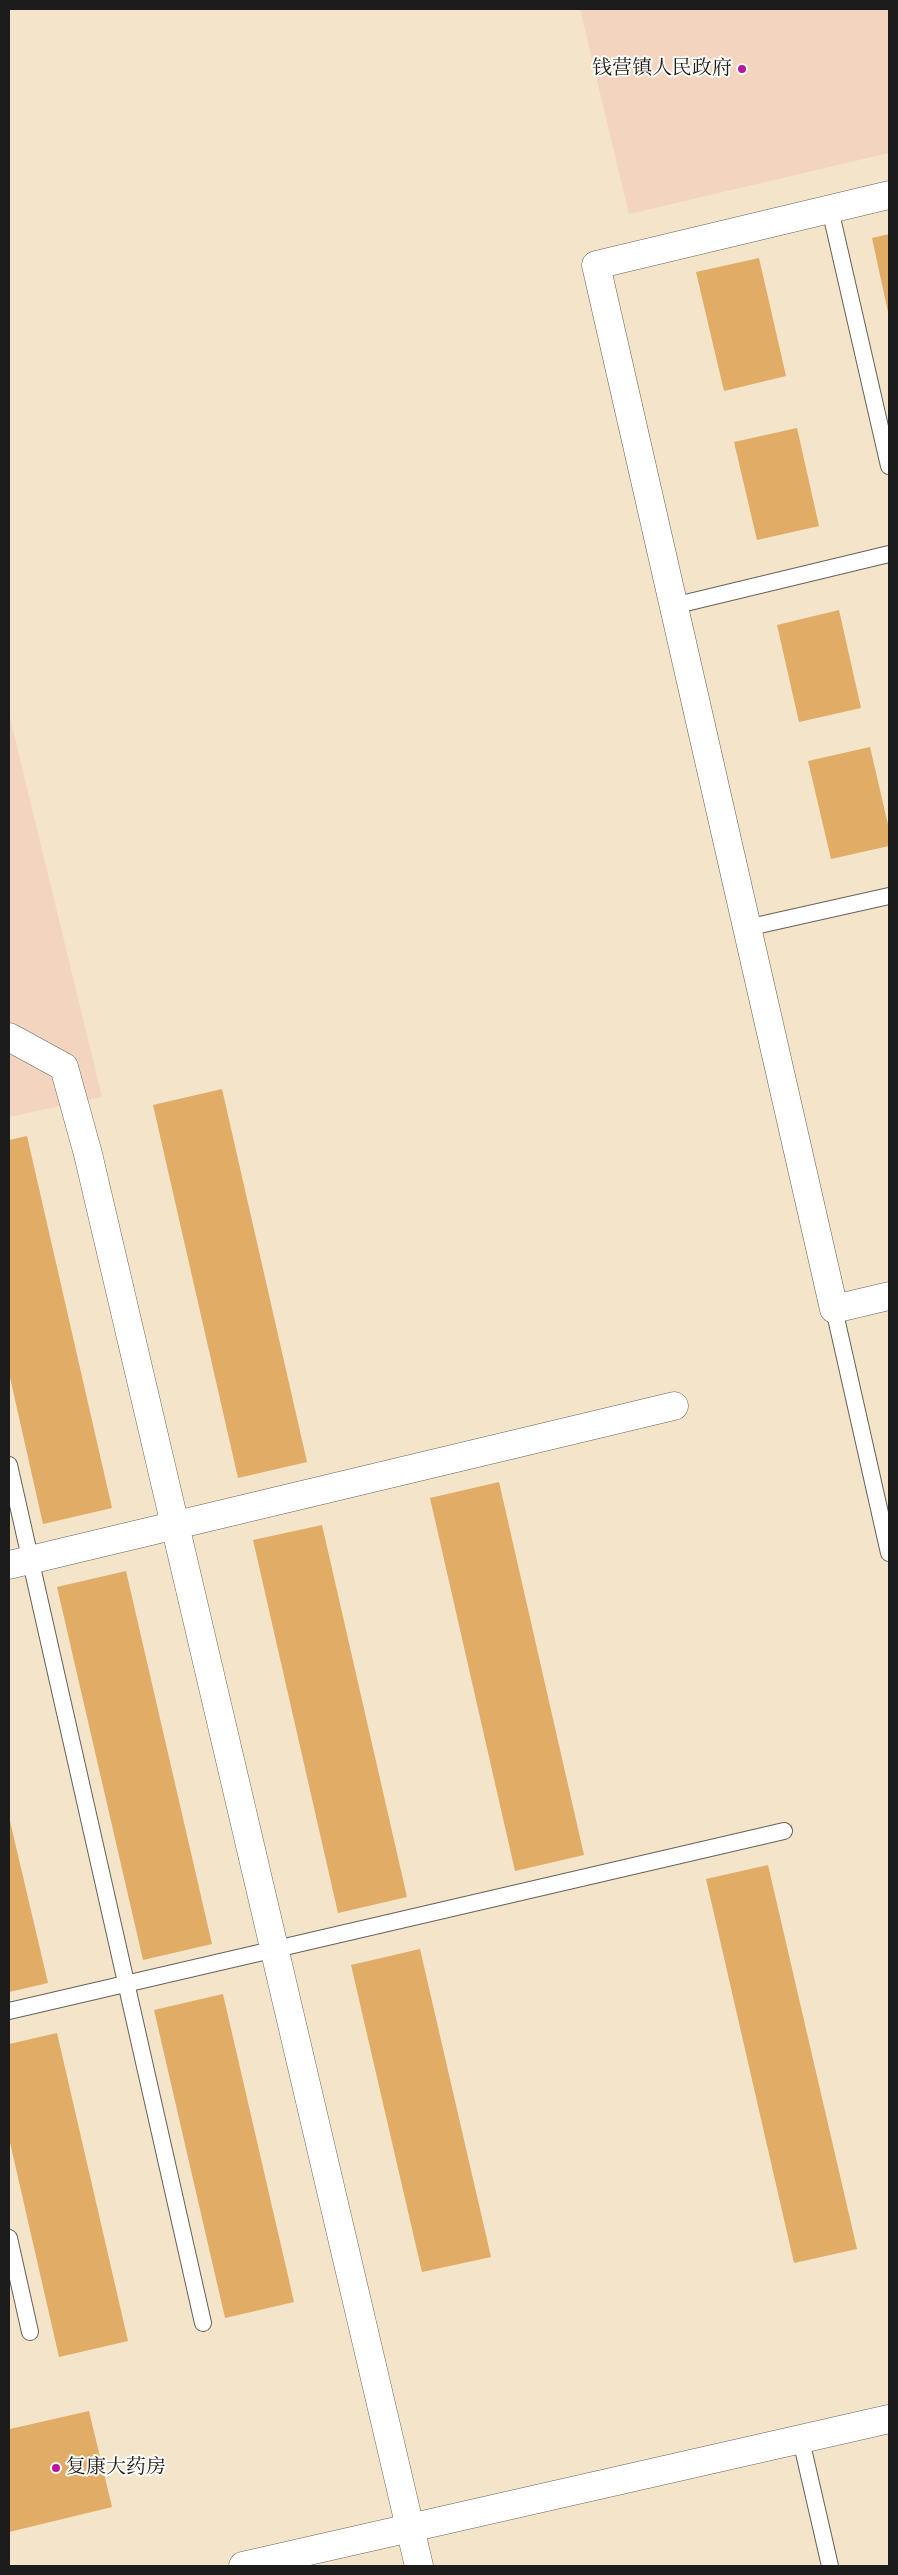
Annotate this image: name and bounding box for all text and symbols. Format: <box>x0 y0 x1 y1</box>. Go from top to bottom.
place label: 钱营镇人民政府 <box>592 57 732 81</box>
marker: 钱营镇人民政府 <box>736 63 748 75</box>
place label: 复康大药房 <box>66 2456 166 2480</box>
marker: 复康大药房 <box>50 2462 62 2474</box>

